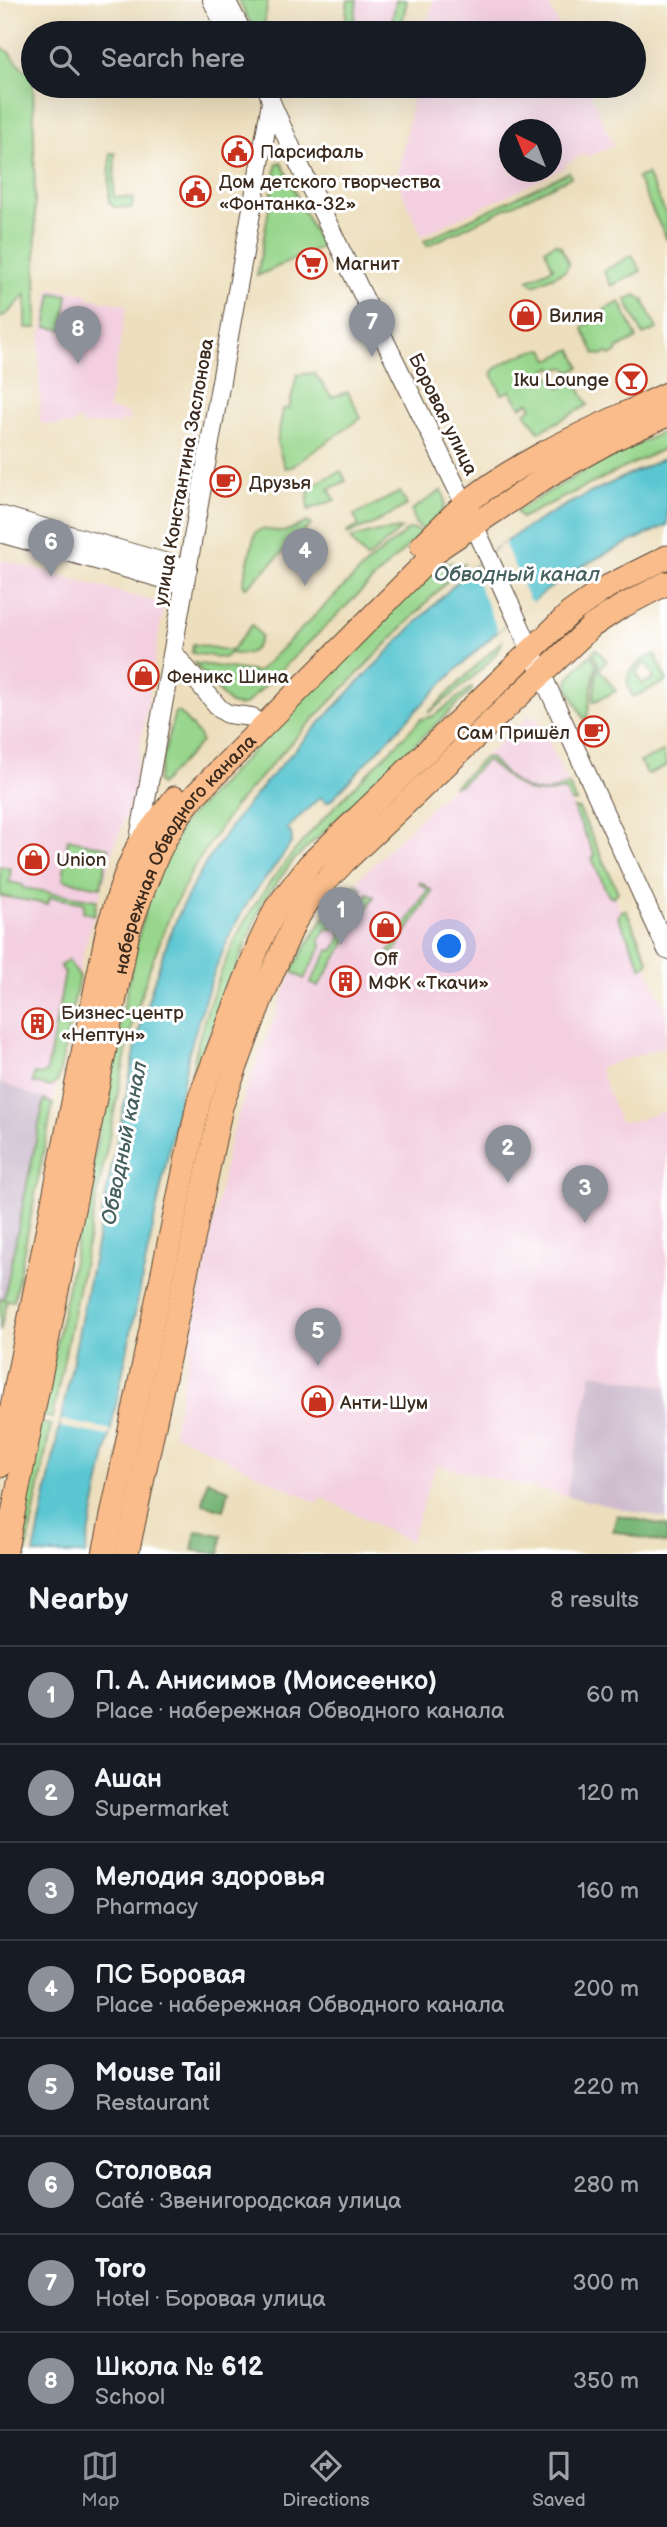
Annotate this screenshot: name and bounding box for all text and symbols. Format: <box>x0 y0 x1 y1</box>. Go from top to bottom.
search box <box>21 21 646 98</box>
icon: search <box>45 41 83 79</box>
text: Search here <box>101 44 245 75</box>
north arrow <box>499 119 562 182</box>
public building icon: Парсифаль <box>220 134 254 168</box>
place label: Парсифаль <box>260 141 364 164</box>
place label: Дом детского творчества «Фонтанка-32» <box>219 171 441 216</box>
public building icon: Дом детского творчества «Фонтанка-32» <box>179 175 213 209</box>
supermarket icon: Магнит <box>295 246 329 280</box>
place label: Магнит <box>335 253 400 276</box>
shop icon: Вилия <box>509 298 543 332</box>
pin: 7 <box>349 299 395 357</box>
place label: Вилия <box>549 305 604 328</box>
pin: 8 <box>55 306 101 364</box>
street label: улица Константина Заслонова <box>150 337 219 608</box>
street label: Боровая улица <box>403 350 482 480</box>
bar icon: Iku Lounge <box>615 362 649 396</box>
place label: Iku Lounge <box>514 369 609 392</box>
cafe icon: Друзья <box>209 465 243 499</box>
place label: Друзья <box>249 472 311 495</box>
pin: 6 <box>28 519 74 577</box>
pin: 4 <box>282 528 328 586</box>
water label: Обводный канал <box>434 562 600 587</box>
shop icon: Феникс Шина <box>127 659 161 693</box>
place label: Феникс Шина <box>167 666 289 689</box>
cafe icon: Сам Пришёл <box>576 715 610 749</box>
place label: Сам Пришёл <box>457 722 570 745</box>
street label: набережная Обводного канала <box>110 730 262 977</box>
shop icon: Union <box>16 842 50 876</box>
place label: Union <box>56 849 107 872</box>
pin: 1 <box>318 887 364 945</box>
shop icon: Off <box>369 910 403 944</box>
your location <box>432 929 466 963</box>
place label: Off <box>374 948 399 971</box>
building icon: МФК «Ткачи» <box>328 965 362 999</box>
place label: МФК «Ткачи» <box>368 972 489 995</box>
place label: Бизнес-центр «Нептун» <box>61 1002 184 1047</box>
building icon: Бизнес-центр «Нептун» <box>21 1006 55 1040</box>
water label: Обводный канал <box>96 1059 153 1227</box>
pin: 2 <box>485 1125 531 1183</box>
pin: 3 <box>562 1165 608 1223</box>
pin: 5 <box>295 1308 341 1366</box>
shop icon: Анти-Шум <box>300 1385 334 1419</box>
place label: Анти-Шум <box>339 1392 428 1415</box>
text: Nearby <box>28 1582 128 1618</box>
text: 8 results <box>550 1586 639 1614</box>
text: П. А. Анисимов (Моисеенко) <box>95 1666 437 1697</box>
text: 1 <box>46 1681 56 1709</box>
text: 60 m <box>586 1681 639 1709</box>
text: Place · набережная Обводного канала <box>95 1697 505 1725</box>
text: Ашан <box>95 1764 162 1795</box>
text: 2 <box>44 1779 58 1807</box>
text: 120 m <box>578 1779 639 1807</box>
text: Supermarket <box>95 1795 229 1823</box>
text: Мелодия здоровья <box>95 1862 325 1893</box>
text: 3 <box>44 1877 58 1905</box>
text: 160 m <box>577 1877 639 1905</box>
text: Pharmacy <box>95 1893 198 1921</box>
text: ПС Боровая <box>95 1960 246 1991</box>
text: 4 <box>44 1975 58 2003</box>
text: 200 m <box>573 1975 639 2003</box>
text: Place · набережная Обводного канала <box>95 1991 505 2019</box>
text: Mouse Tail <box>95 2058 221 2089</box>
text: 5 <box>44 2073 58 2101</box>
text: 220 m <box>573 2073 639 2101</box>
text: Restaurant <box>95 2089 209 2117</box>
text: Столовая <box>95 2156 212 2187</box>
text: 6 <box>44 2171 58 2199</box>
text: 280 m <box>573 2171 639 2199</box>
text: Café · Звенигородская улица <box>95 2187 402 2215</box>
text: Toro <box>95 2254 146 2285</box>
text: 7 <box>45 2269 57 2297</box>
text: 300 m <box>573 2269 639 2297</box>
text: Hotel · Боровая улица <box>95 2285 326 2313</box>
text: Школа № 612 <box>95 2352 263 2383</box>
text: 8 <box>44 2367 58 2395</box>
text: 350 m <box>573 2367 639 2395</box>
text: School <box>95 2383 165 2411</box>
tab: Map <box>81 2447 120 2512</box>
tab: Directions <box>282 2447 370 2512</box>
tab: Saved <box>532 2447 586 2512</box>

